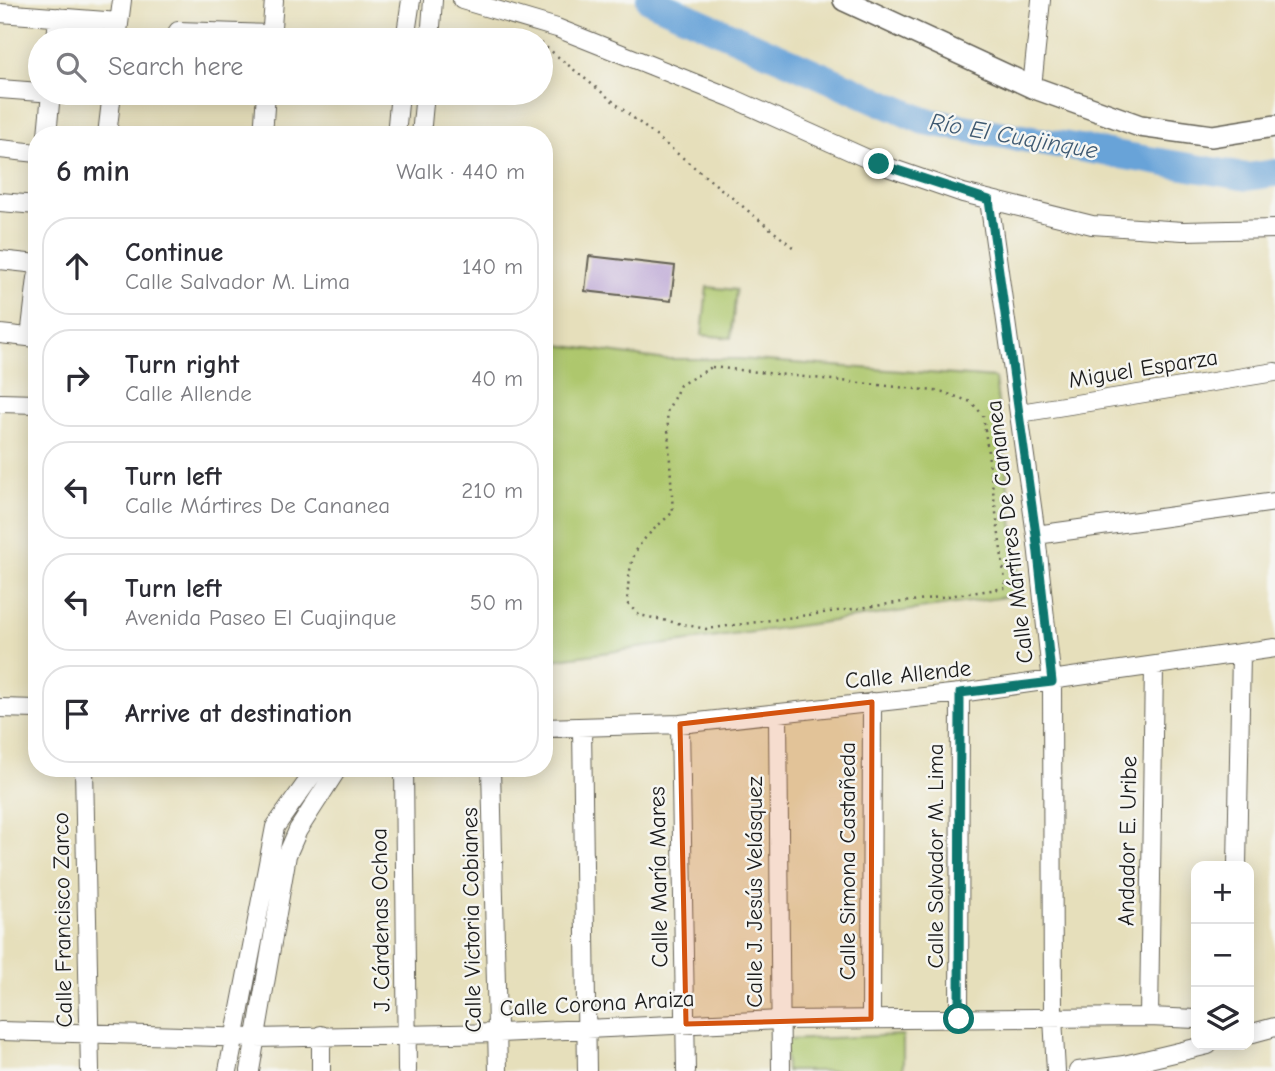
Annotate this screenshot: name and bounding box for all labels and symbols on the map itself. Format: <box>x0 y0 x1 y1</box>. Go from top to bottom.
water label: Río El Cuajinque <box>928 107 1100 165</box>
route end <box>863 148 894 179</box>
street label: Miguel Esparza <box>1067 343 1220 394</box>
street label: Calle Mártires De Cananea <box>980 399 1039 665</box>
street label: Calle Allende <box>844 654 972 695</box>
street label: Calle Simona Castañeda <box>834 742 861 980</box>
street label: Calle Salvador M. Lima <box>922 743 949 969</box>
street label: Andador E. Uribe <box>1113 756 1142 926</box>
street label: Calle J. Jesús Velásquez <box>741 776 768 1008</box>
street label: Calle María Mares <box>643 786 674 968</box>
street label: Calle Victoria Cobianes <box>456 807 487 1033</box>
street label: Calle Francisco Zarco <box>47 812 78 1028</box>
street label: J. Cárdenas Ochoa <box>365 828 396 1012</box>
street label: Calle Corona Araiza <box>499 985 695 1022</box>
route start <box>943 1003 974 1034</box>

